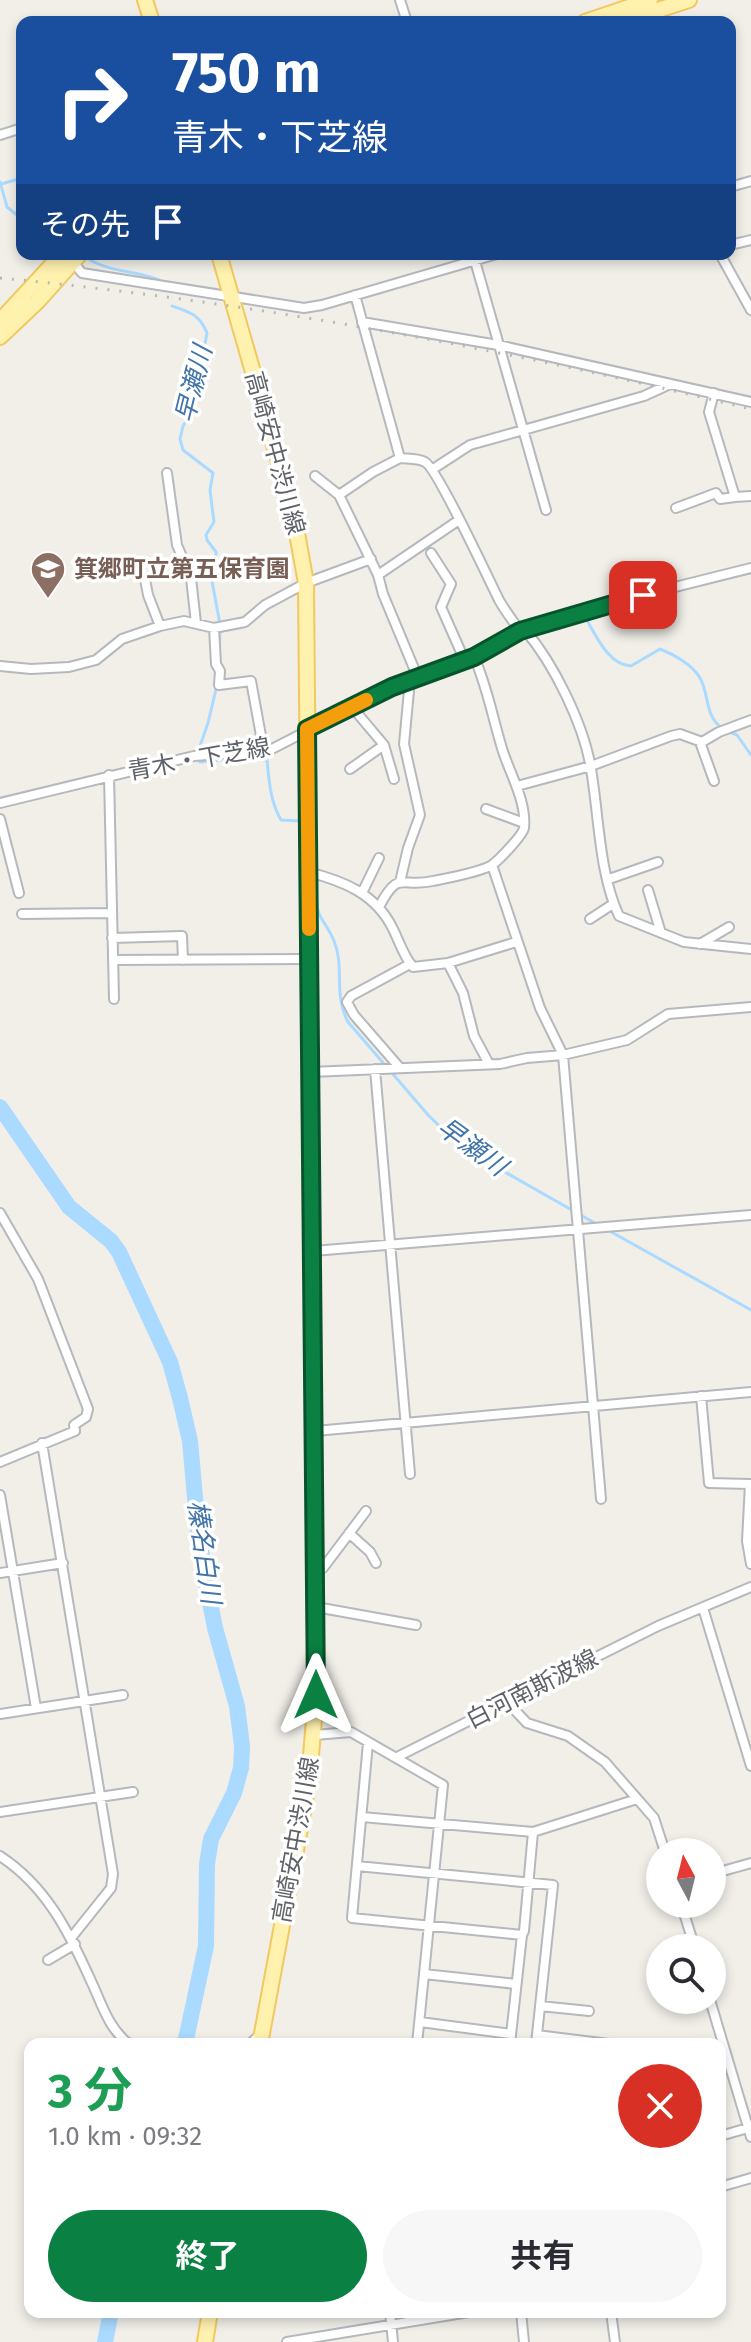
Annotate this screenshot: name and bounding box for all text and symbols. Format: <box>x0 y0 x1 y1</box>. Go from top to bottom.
text: 750 m <box>172 40 321 107</box>
icon: right <box>40 48 144 152</box>
text: 青木・下芝線 <box>172 116 388 160</box>
icon: arrive <box>146 200 190 244</box>
text: その先 <box>40 207 130 243</box>
water label: 早瀬川 <box>170 340 219 426</box>
street label: 高崎安中渋川線 <box>240 368 310 538</box>
school or university icon: 箕郷町立第五保育園 <box>29 550 67 600</box>
place label: 箕郷町立第五保育園 <box>74 555 290 583</box>
pin <box>609 561 677 629</box>
icon: arrive <box>621 573 665 617</box>
street label: 青木・下芝線 <box>126 733 272 785</box>
water label: 早瀬川 <box>431 1112 515 1184</box>
water label: 榛名白川 <box>181 1498 227 1609</box>
street label: 白河南斯波線 <box>461 1644 603 1734</box>
position arrow <box>274 1653 358 1737</box>
street label: 高崎安中渋川線 <box>268 1755 324 1925</box>
north arrow <box>646 1838 726 1918</box>
map controls <box>646 1838 726 2014</box>
button: search <box>646 1934 726 2014</box>
text: 3 分 <box>48 2062 132 2120</box>
button: close <box>618 2064 702 2148</box>
text: 1.0 km · 09:32 <box>48 2121 202 2152</box>
button: 終了 <box>48 2210 367 2302</box>
button: 共有 <box>383 2210 702 2302</box>

